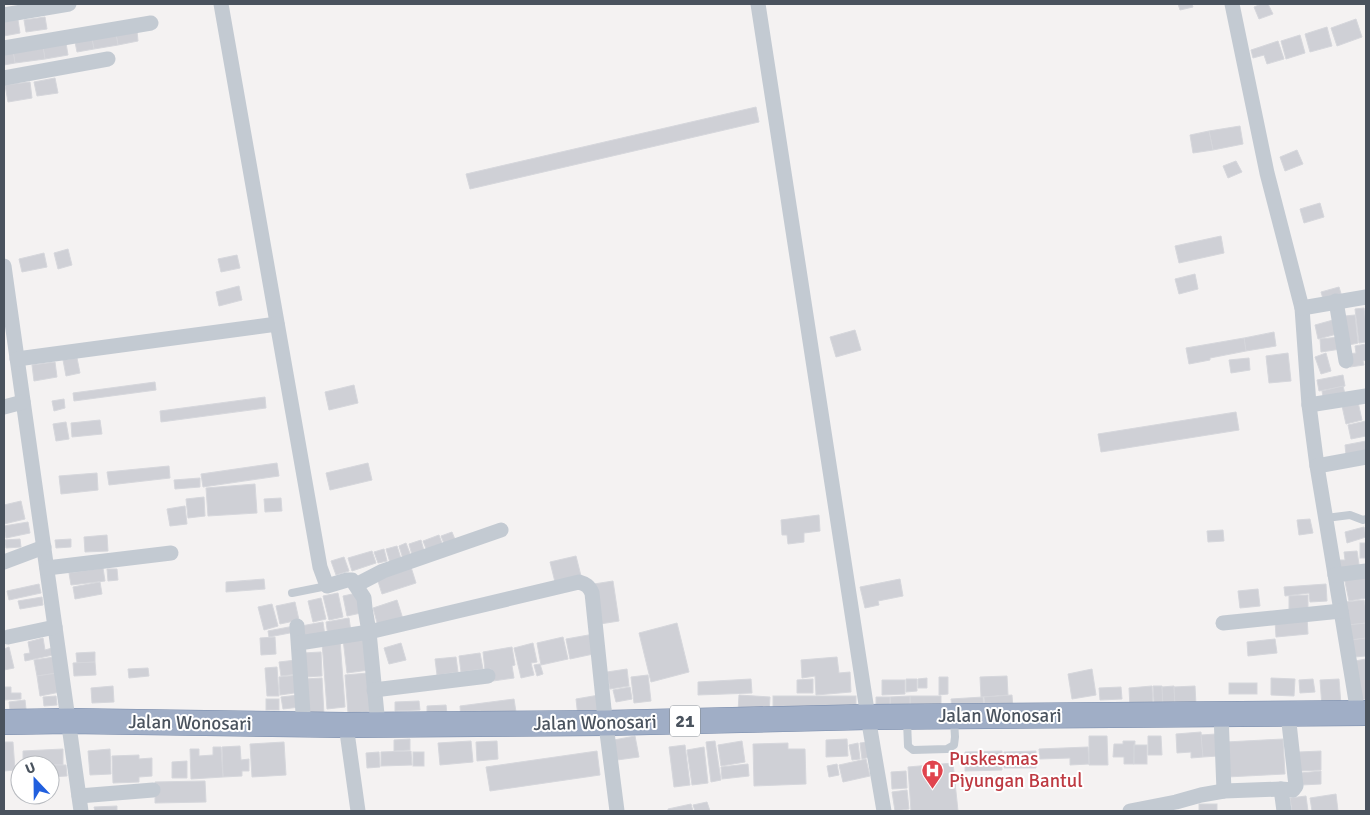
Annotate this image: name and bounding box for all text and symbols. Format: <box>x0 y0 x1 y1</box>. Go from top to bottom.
street label: Jalan Wonosari <box>938 704 1062 728</box>
road number: 21 <box>670 706 700 736</box>
street label: Jalan Wonosari <box>128 710 252 736</box>
street label: Jalan Wonosari <box>533 710 657 736</box>
place label: Puskesmas Piyungan Bantul <box>949 747 1083 793</box>
north arrow <box>10 755 60 805</box>
hospital icon: Puskesmas Piyungan Bantul <box>921 758 945 789</box>
text: U <box>23 759 38 778</box>

